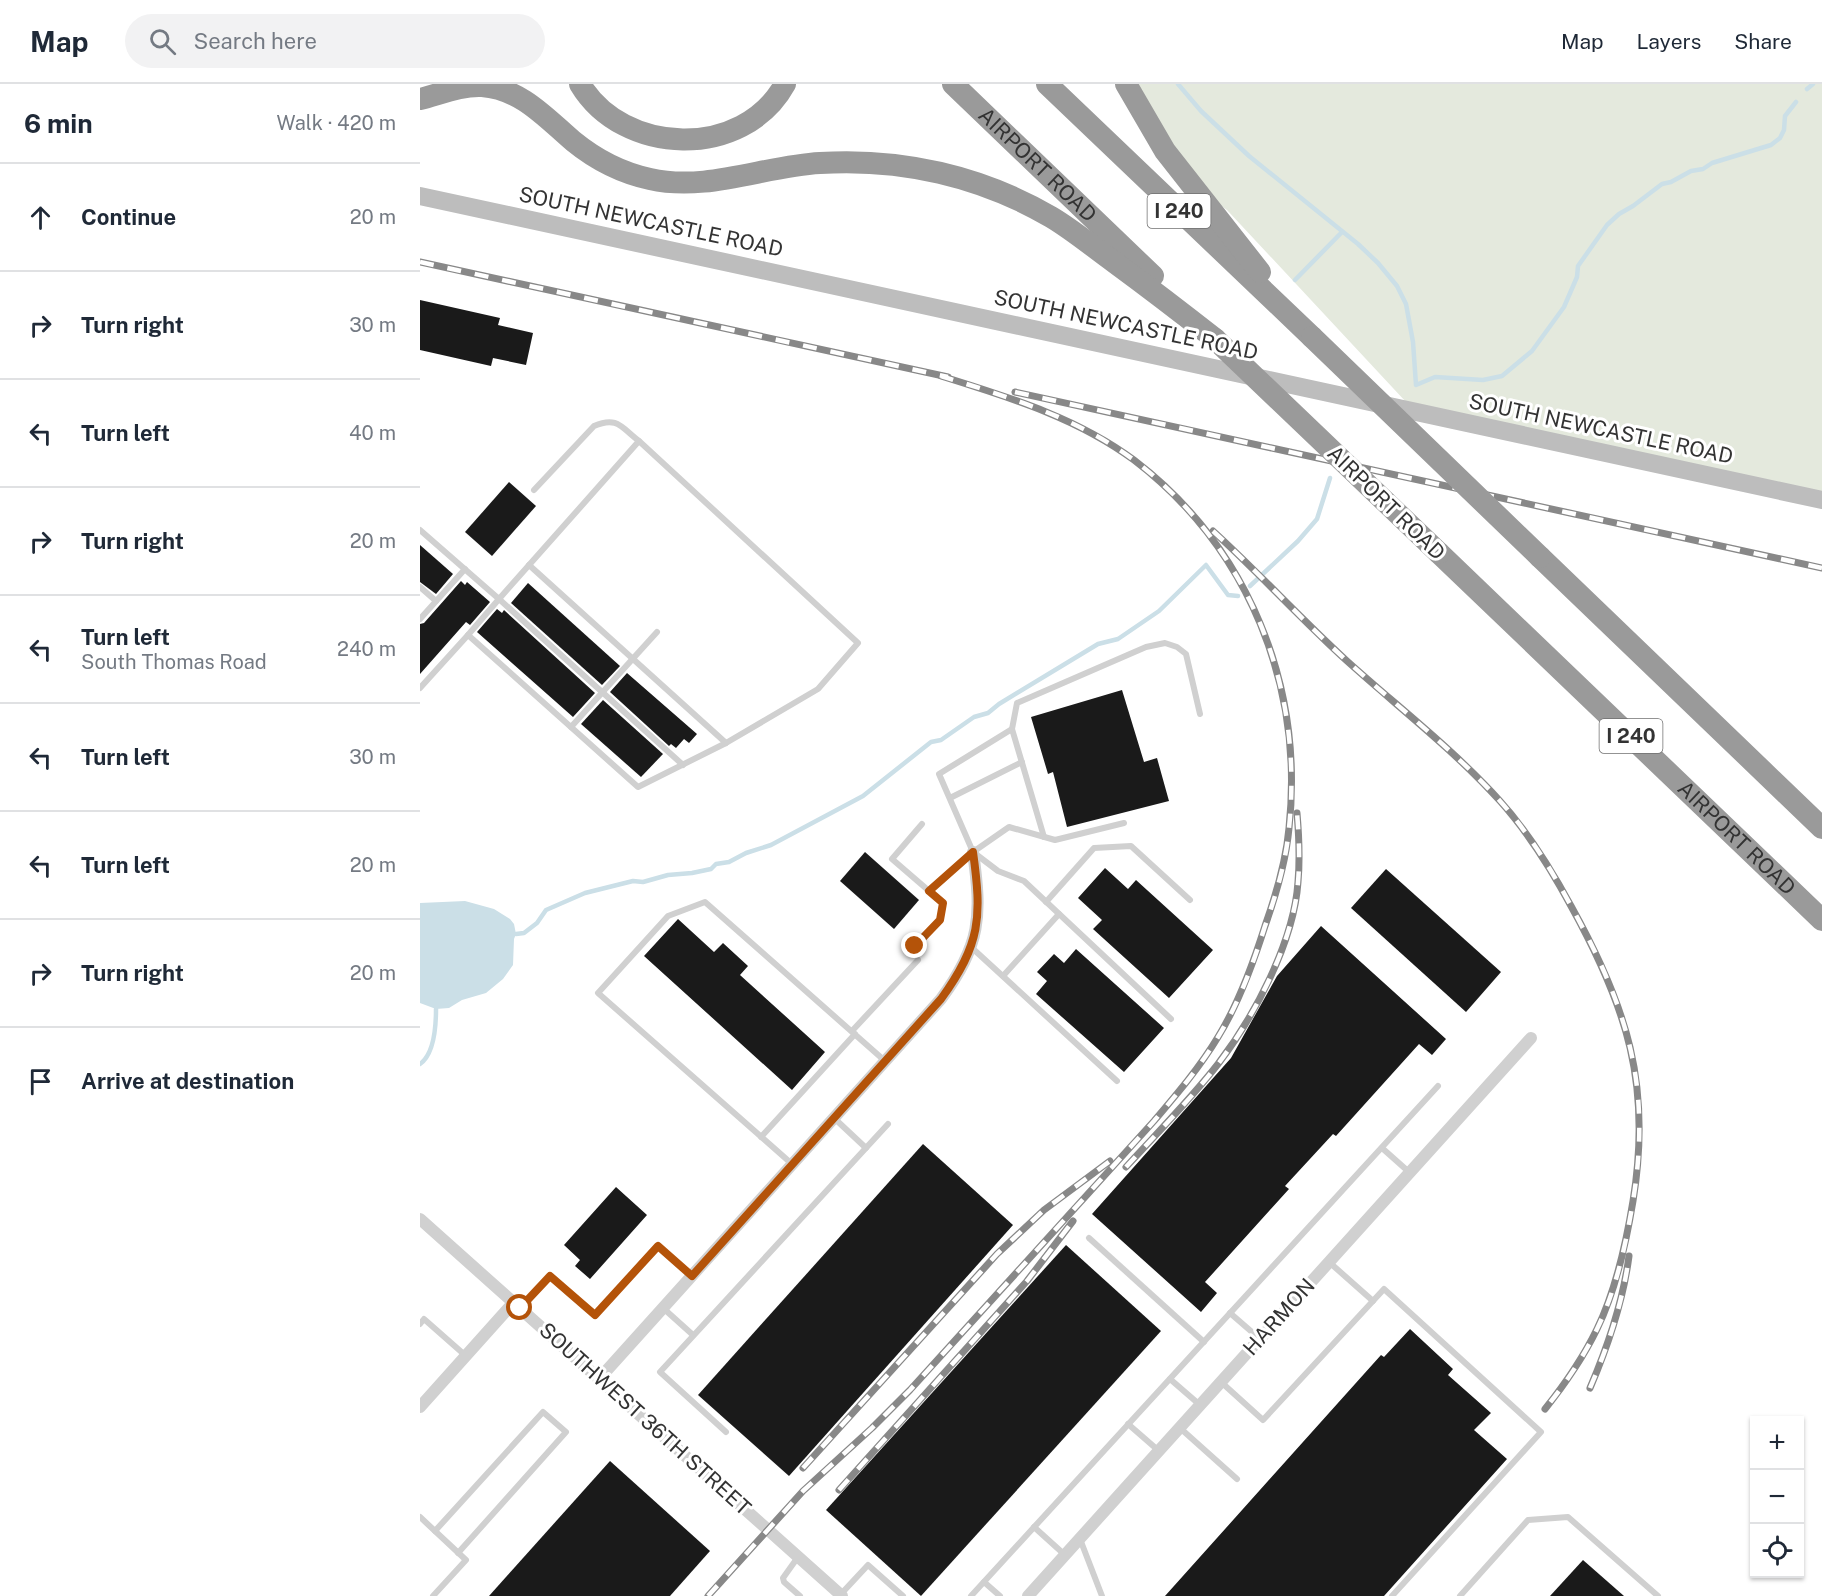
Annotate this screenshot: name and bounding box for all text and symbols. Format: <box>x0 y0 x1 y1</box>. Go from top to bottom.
search box <box>125 14 545 68</box>
text: Map <box>30 25 89 58</box>
icon: search <box>146 25 179 58</box>
text: Search here <box>194 28 317 54</box>
text: Map <box>1561 29 1604 54</box>
text: Layers <box>1637 29 1701 54</box>
text: Share <box>1734 29 1792 54</box>
street label: AIRPORT ROAD <box>974 102 1102 227</box>
text: 6 min <box>24 108 93 139</box>
text: Walk · 420 m <box>276 111 396 135</box>
street label: SOUTH NEWCASTLE ROAD <box>517 181 785 262</box>
road number: I 240 <box>1148 194 1210 228</box>
icon: ahead <box>24 201 57 234</box>
text: Continue <box>81 204 176 230</box>
text: 20 m <box>350 205 396 229</box>
street label: SOUTH NEWCASTLE ROAD <box>992 284 1260 365</box>
icon: right <box>24 309 57 342</box>
text: Turn right <box>81 312 184 338</box>
text: 30 m <box>349 313 396 337</box>
street label: SOUTH NEWCASTLE ROAD <box>1467 388 1735 469</box>
icon: left <box>24 417 57 450</box>
text: Turn left <box>81 420 170 446</box>
text: 40 m <box>349 421 396 445</box>
street label: AIRPORT ROAD <box>1322 440 1450 565</box>
icon: right <box>24 525 57 558</box>
text: Turn right <box>81 528 184 554</box>
text: 20 m <box>350 529 396 553</box>
text: Turn left <box>81 624 170 650</box>
icon: left <box>24 633 57 666</box>
text: 240 m <box>337 637 396 661</box>
text: South Thomas Road <box>81 650 267 674</box>
road number: I 240 <box>1600 719 1662 753</box>
icon: left <box>24 741 57 774</box>
text: Turn left <box>81 744 170 770</box>
text: 30 m <box>349 745 396 769</box>
street label: AIRPORT ROAD <box>1673 775 1801 900</box>
icon: left <box>24 849 57 882</box>
text: Turn left <box>81 852 170 878</box>
text: 20 m <box>350 853 396 877</box>
route end <box>901 932 927 958</box>
icon: right <box>24 957 57 990</box>
text: Turn right <box>81 960 184 986</box>
text: 20 m <box>350 961 396 985</box>
icon: arrive <box>24 1065 57 1098</box>
text: Arrive at destination <box>81 1068 294 1094</box>
street label: HARMON <box>1238 1273 1320 1360</box>
route start <box>506 1294 532 1320</box>
street label: SOUTHWEST 36TH STREET <box>534 1317 756 1520</box>
map controls <box>1750 1416 1804 1578</box>
button: + <box>1750 1416 1804 1470</box>
button: − <box>1750 1470 1804 1524</box>
button: locate <box>1750 1524 1804 1578</box>

